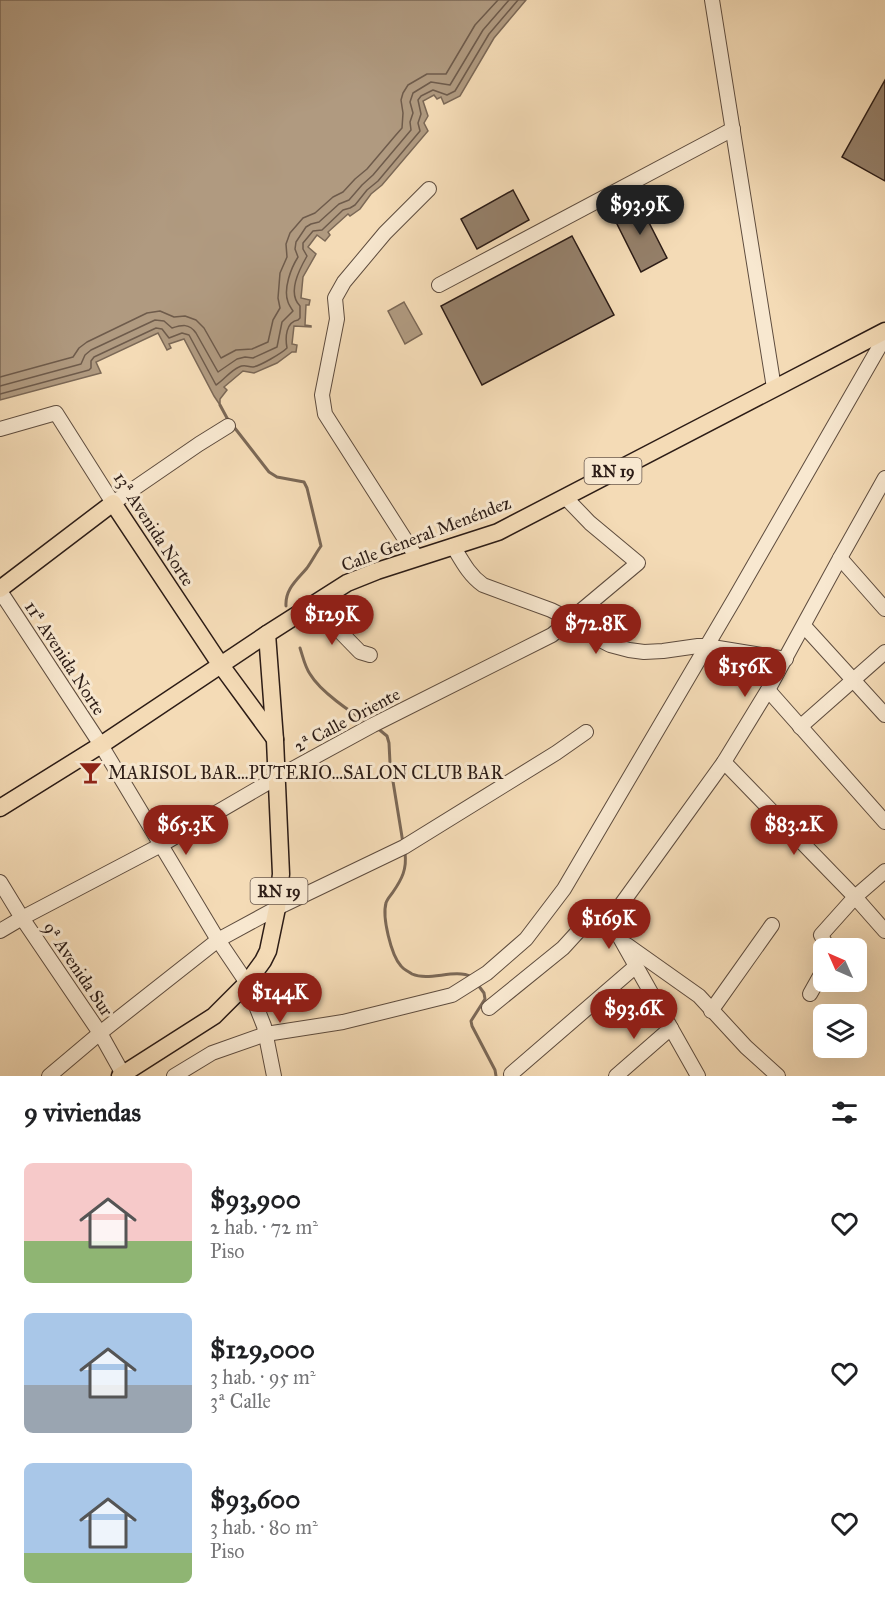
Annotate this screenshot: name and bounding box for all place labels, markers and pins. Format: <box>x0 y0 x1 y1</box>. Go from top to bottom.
pin: $93.9K <box>591 185 689 236</box>
pin: $129K <box>290 595 374 646</box>
pin: $72.8K <box>547 604 645 655</box>
pin: $156K <box>703 647 787 698</box>
bar icon: MARISOL BAR...PUTERIO...SALON CLUB BAR <box>77 760 103 786</box>
place label: MARISOL BAR...PUTERIO...SALON CLUB BAR <box>108 762 504 784</box>
pin: $65.3K <box>137 805 235 856</box>
pin: $83.2K <box>745 805 843 856</box>
pin: $169K <box>567 899 651 950</box>
pin: $144K <box>238 973 322 1024</box>
pin: $93.6K <box>585 989 683 1040</box>

